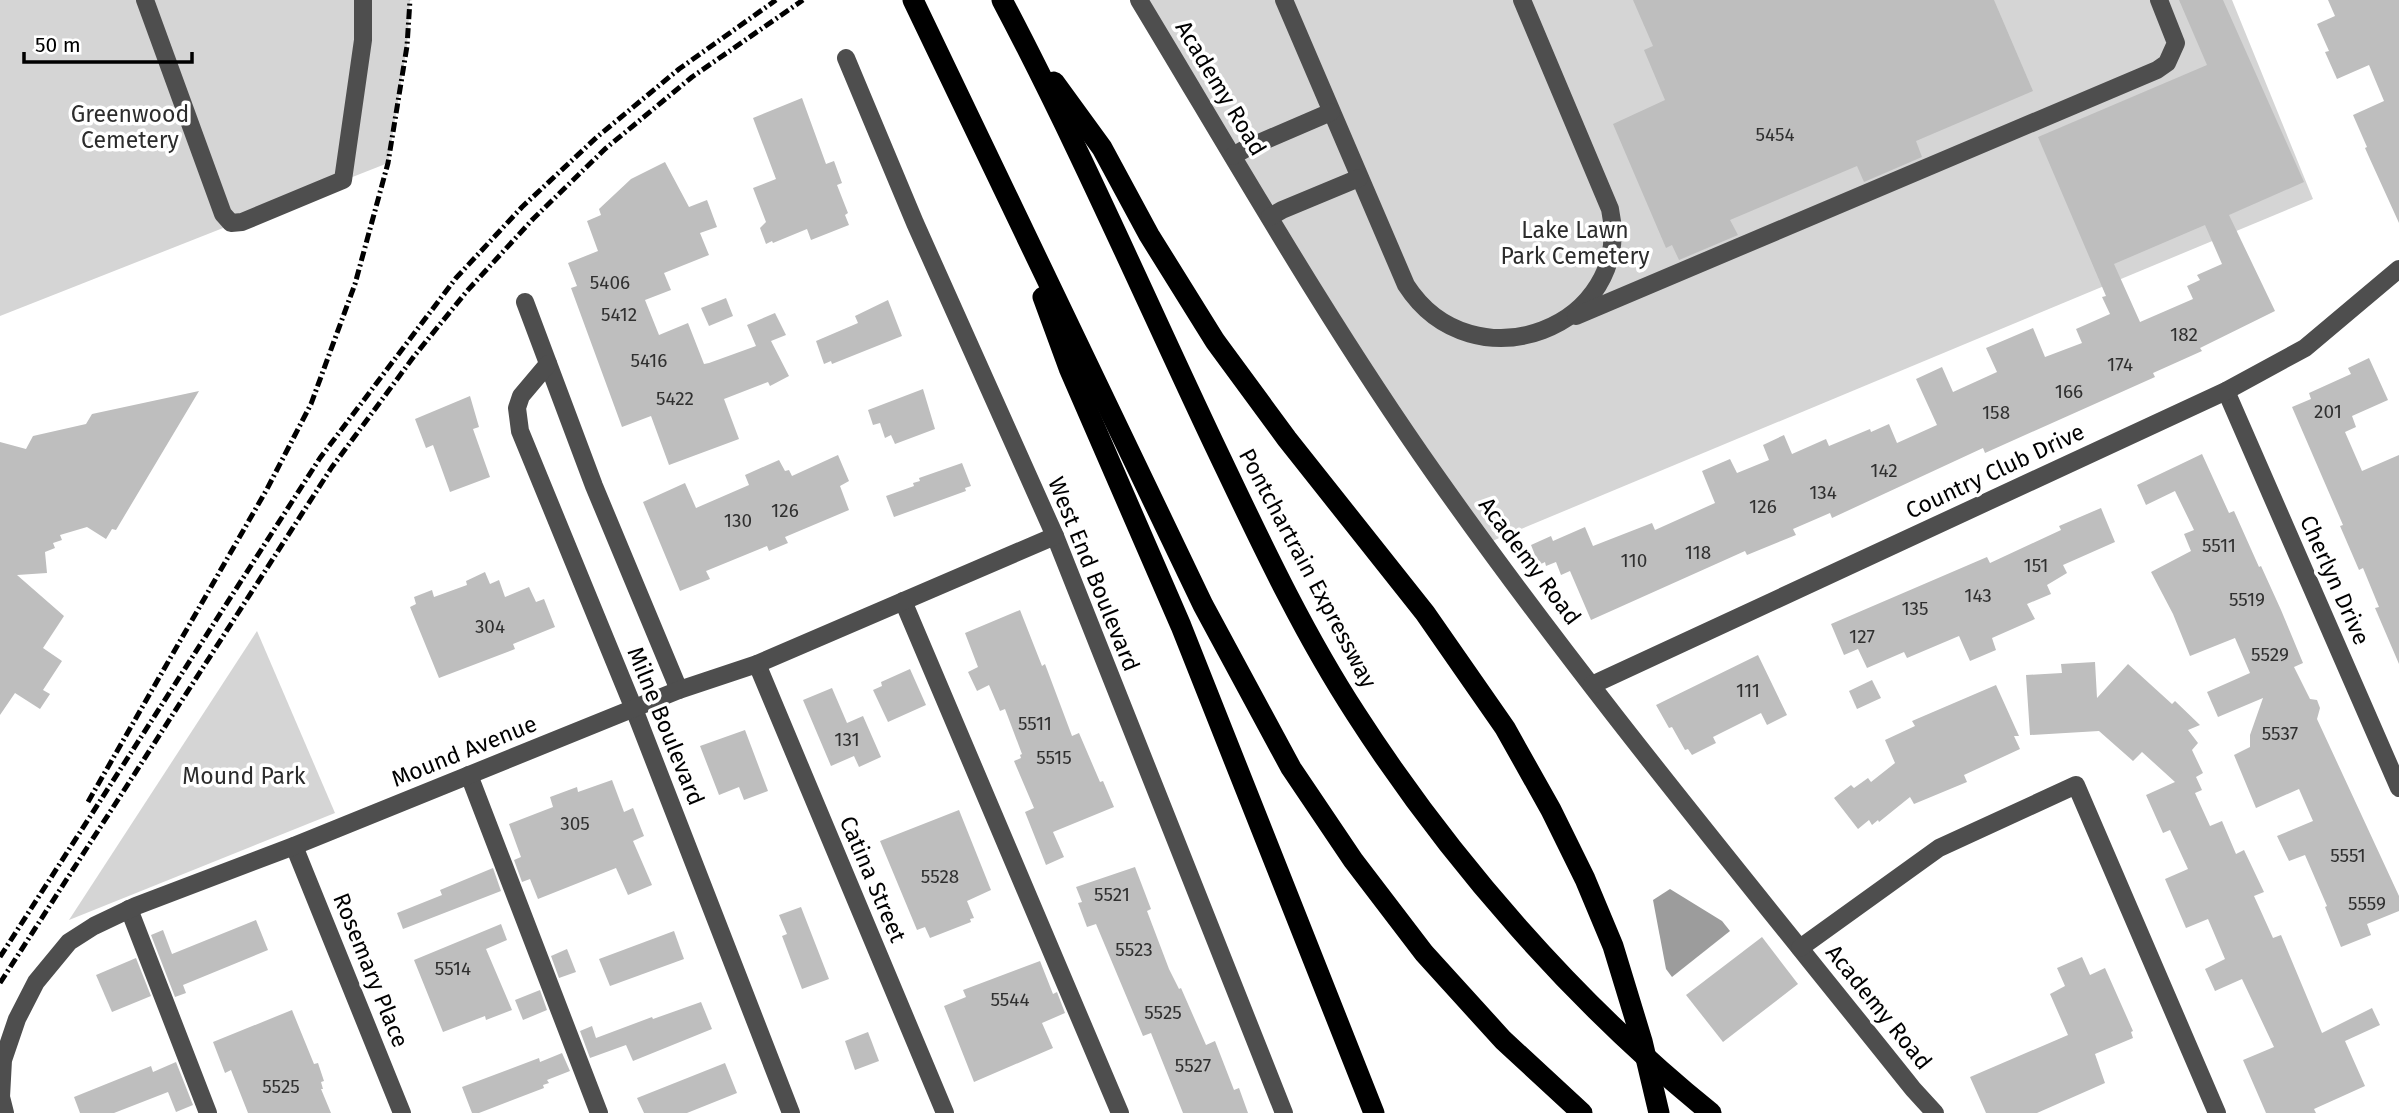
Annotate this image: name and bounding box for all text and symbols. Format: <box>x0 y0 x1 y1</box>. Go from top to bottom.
street label: Academy Road <box>1170 15 1272 161</box>
scale bar <box>24 21 192 65</box>
text: 50 m <box>35 32 81 58</box>
park label: Greenwood Cemetery <box>71 100 189 154</box>
house number: 5454 <box>1755 123 1795 146</box>
park label: Lake Lawn Park Cemetery <box>1500 216 1650 270</box>
house number: 5406 <box>590 271 630 294</box>
house number: 5412 <box>601 303 637 326</box>
house number: 182 <box>2170 323 2198 346</box>
house number: 5416 <box>631 349 667 372</box>
house number: 174 <box>2107 353 2133 376</box>
house number: 166 <box>2055 380 2083 403</box>
house number: 5422 <box>656 387 694 410</box>
house number: 201 <box>2314 400 2342 423</box>
house number: 158 <box>1982 401 2010 424</box>
street label: Country Club Drive <box>1901 417 2089 525</box>
street label: Pontchartrain Expressway <box>1233 444 1383 693</box>
house number: 142 <box>1870 459 1898 482</box>
street label: West End Boulevard <box>1042 473 1146 675</box>
house number: 134 <box>1809 481 1837 504</box>
street label: Academy Road <box>1473 492 1587 630</box>
house number: 126 <box>1749 495 1777 518</box>
house number: 126 <box>771 499 799 522</box>
house number: 130 <box>724 509 752 532</box>
street label: Cherlyn Drive <box>2294 511 2376 649</box>
house number: 5511 <box>2202 534 2236 557</box>
house number: 118 <box>1685 541 1711 564</box>
house number: 110 <box>1621 549 1647 572</box>
house number: 151 <box>2023 554 2049 577</box>
house number: 143 <box>1964 584 1992 607</box>
house number: 5519 <box>2229 588 2265 611</box>
house number: 135 <box>1901 597 1929 620</box>
house number: 304 <box>475 615 505 638</box>
house number: 127 <box>1849 625 1875 648</box>
street label: Milne Boulevard <box>621 643 711 809</box>
house number: 5529 <box>2251 643 2289 666</box>
house number: 111 <box>1736 679 1760 702</box>
street label: Mound Avenue <box>387 709 541 793</box>
house number: 5511 <box>1018 712 1052 735</box>
house number: 5537 <box>2262 722 2298 745</box>
house number: 131 <box>834 728 860 751</box>
house number: 5515 <box>1036 746 1072 769</box>
park label: Mound Park <box>182 762 306 790</box>
house number: 305 <box>560 812 590 835</box>
street label: Catina Street <box>834 812 912 947</box>
house number: 5551 <box>2330 844 2366 867</box>
house number: 5528 <box>921 865 959 888</box>
house number: 5521 <box>1094 883 1130 906</box>
street label: Rosemary Place <box>327 889 415 1051</box>
house number: 5559 <box>2348 892 2386 915</box>
house number: 5523 <box>1115 938 1153 961</box>
street label: Academy Road <box>1820 939 1938 1075</box>
house number: 5514 <box>435 957 471 980</box>
house number: 5544 <box>990 988 1030 1011</box>
house number: 5525 <box>1144 1001 1182 1024</box>
house number: 5527 <box>1175 1054 1211 1077</box>
house number: 5525 <box>262 1075 300 1098</box>

